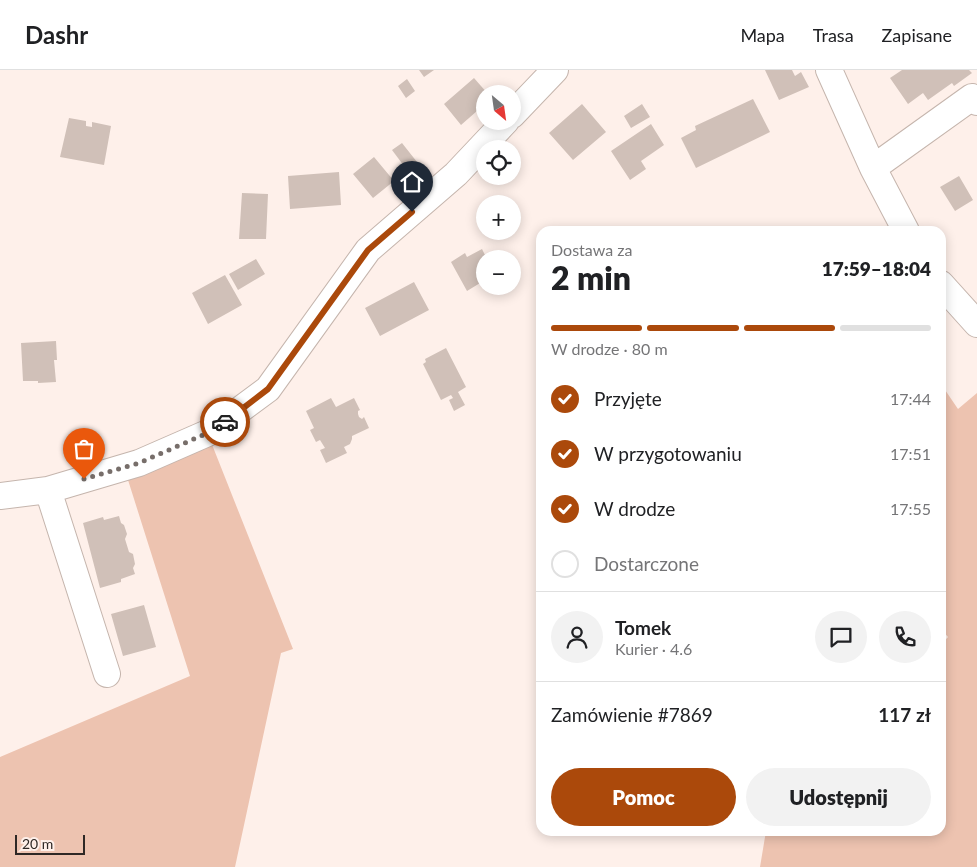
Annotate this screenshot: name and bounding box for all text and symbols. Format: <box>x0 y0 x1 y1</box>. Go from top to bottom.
text: Dashr <box>25 20 88 49</box>
text: Mapa <box>740 24 785 46</box>
text: Trasa <box>813 24 854 46</box>
text: Zapisane <box>882 24 952 46</box>
north arrow <box>476 85 521 130</box>
map controls <box>476 85 521 295</box>
button: locate <box>476 140 521 185</box>
pin <box>391 161 433 212</box>
icon: home <box>398 168 426 196</box>
button: + <box>476 195 521 240</box>
text: Dostawa za <box>551 240 632 259</box>
button: − <box>476 250 521 295</box>
text: 17:59–18:04 <box>822 257 931 280</box>
text: 2 min <box>551 258 631 297</box>
text: W drodze · 80 m <box>551 339 668 358</box>
icon: check <box>551 385 579 413</box>
text: Przyjęte <box>594 387 662 410</box>
text: 17:44 <box>890 389 931 408</box>
courier <box>200 397 250 447</box>
icon: car <box>211 408 239 436</box>
pin <box>63 428 105 479</box>
icon: bag <box>70 435 98 463</box>
icon: check <box>551 440 579 468</box>
text: W przygotowaniu <box>594 442 742 465</box>
text: 17:51 <box>890 444 931 463</box>
icon: check <box>551 495 579 523</box>
text: W drodze <box>594 497 675 520</box>
text: 17:55 <box>890 499 931 518</box>
text: Dostarczone <box>594 552 699 575</box>
button: person <box>551 611 603 663</box>
button: chat <box>815 611 867 663</box>
button: phone <box>879 611 931 663</box>
text: Tomek <box>615 616 671 639</box>
text: Kurier · 4.6 <box>615 639 692 658</box>
text: Zamówienie #7869 <box>551 703 713 726</box>
text: 117 zł <box>878 703 931 726</box>
button: Pomoc <box>551 768 736 826</box>
button: Udostępnij <box>746 768 931 826</box>
scale bar <box>15 832 85 855</box>
text: 20 m <box>22 835 53 852</box>

